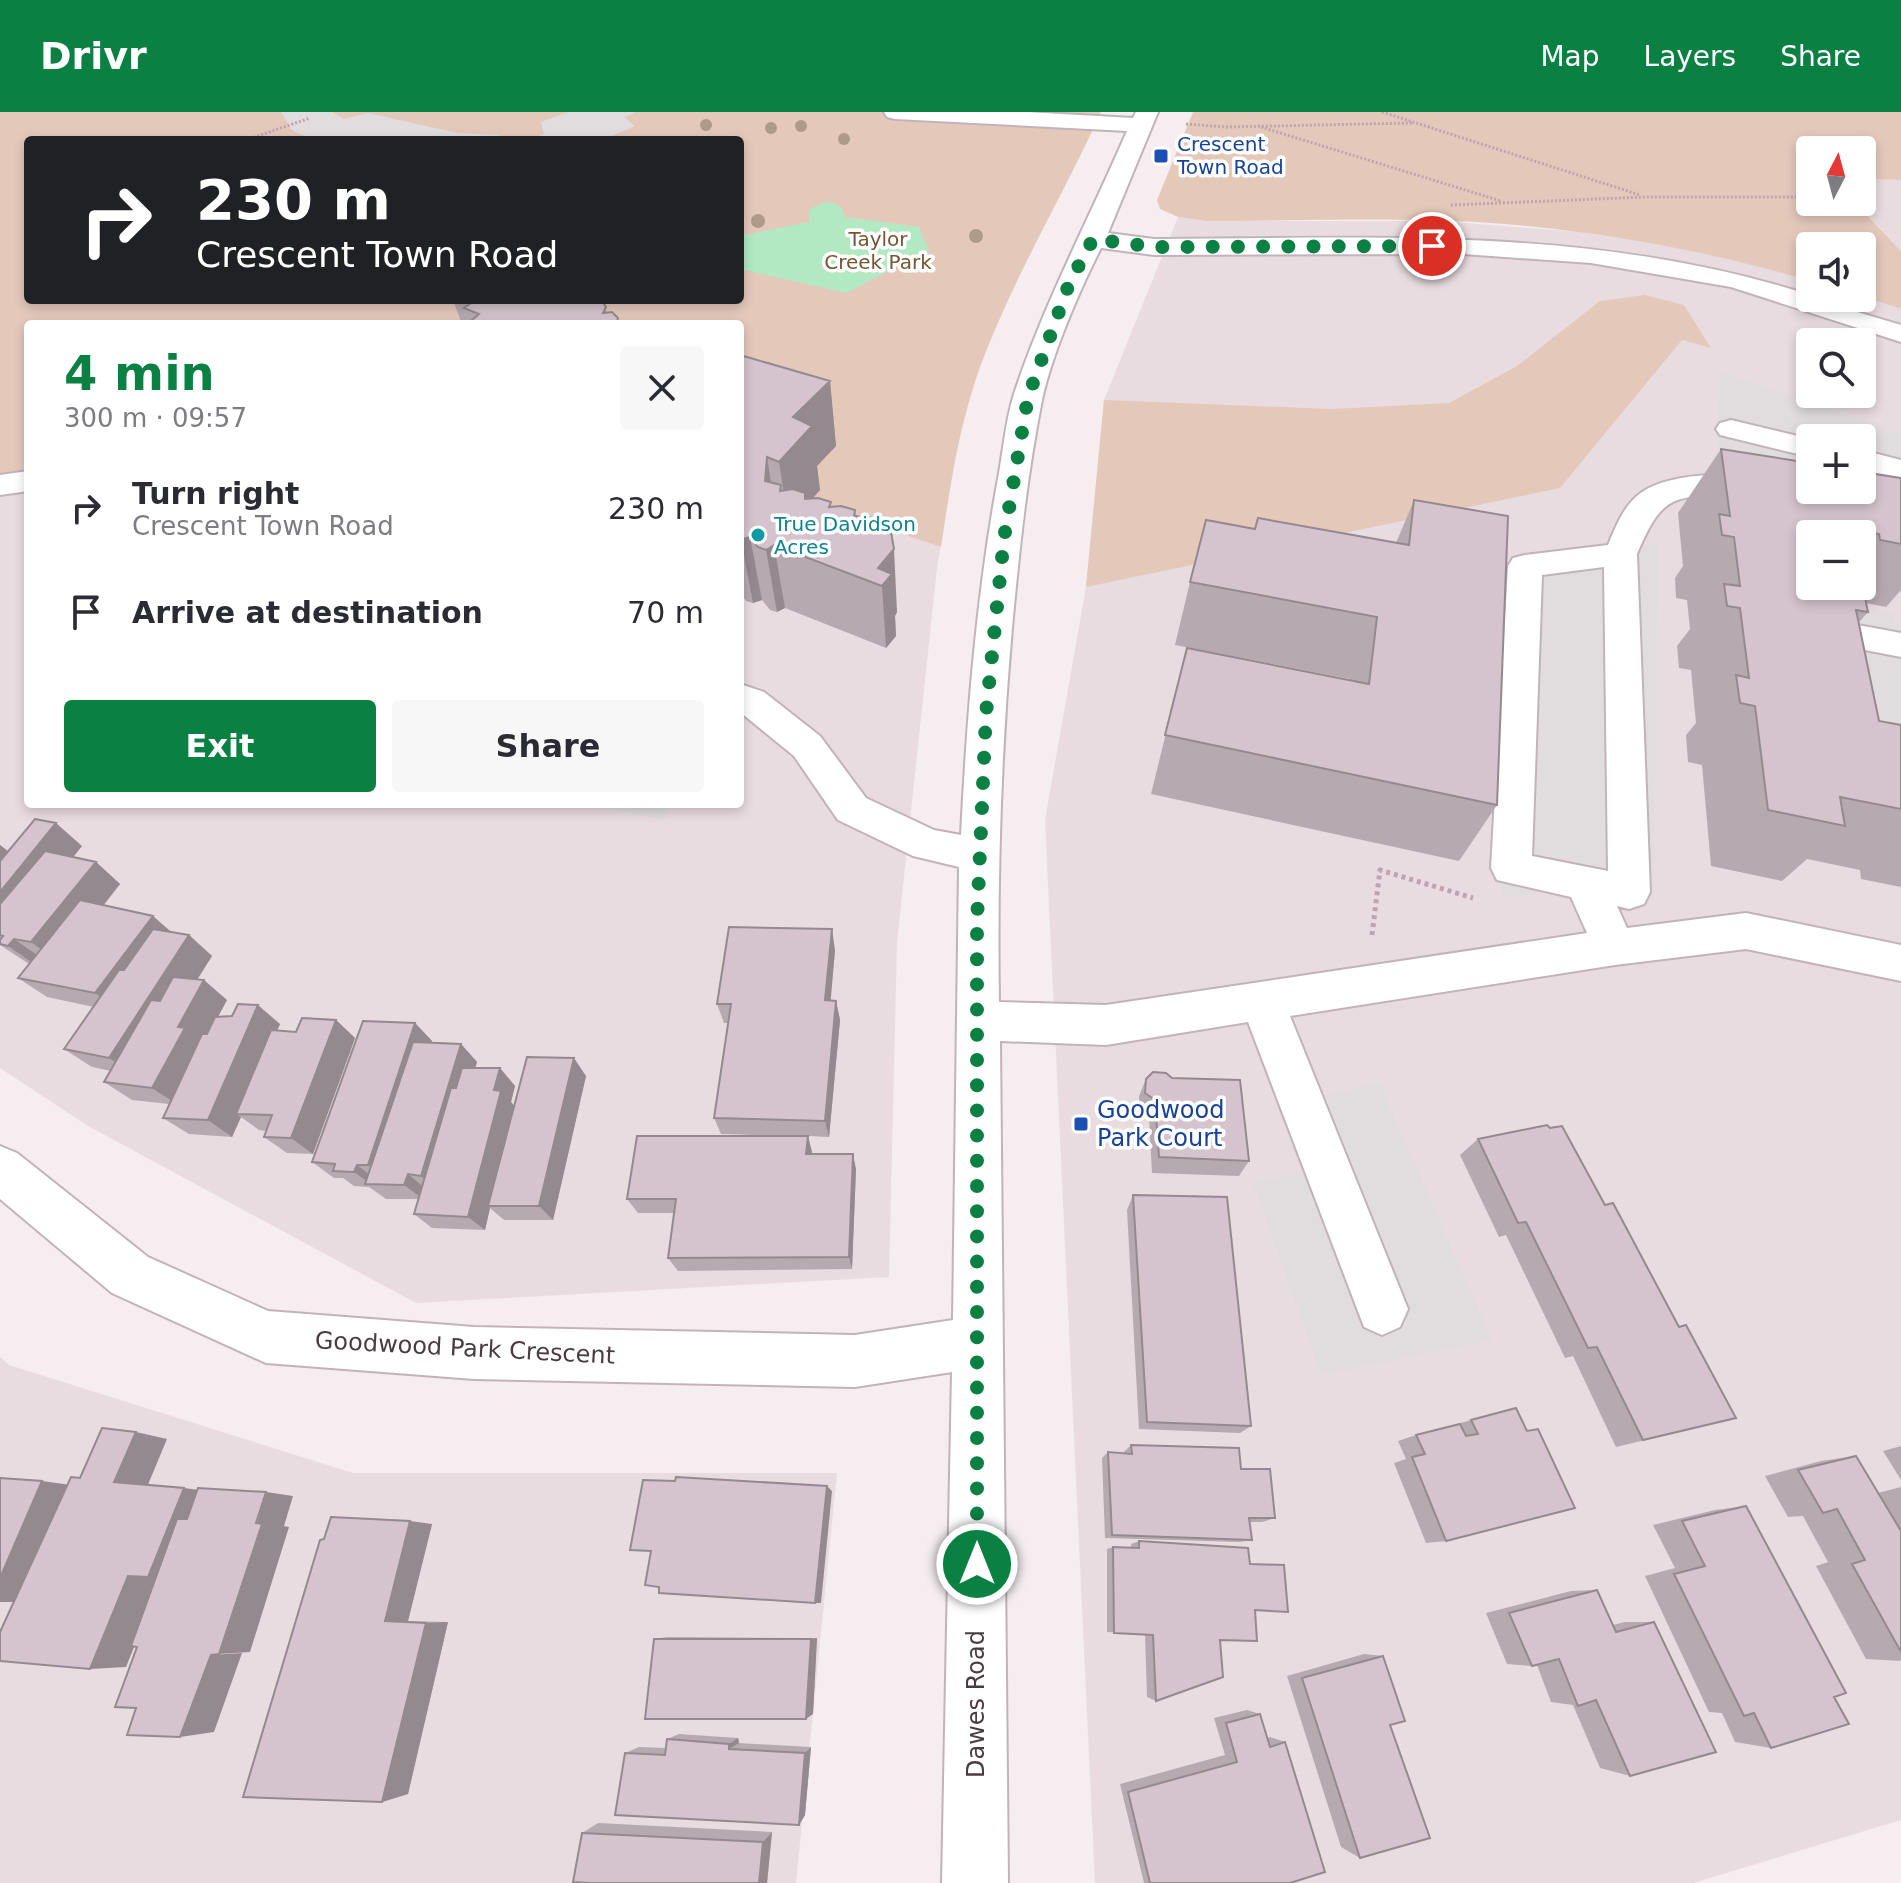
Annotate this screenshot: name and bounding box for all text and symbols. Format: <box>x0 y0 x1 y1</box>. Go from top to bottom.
text: Drivr <box>40 34 147 78</box>
text: Map <box>1540 40 1600 73</box>
text: Layers <box>1644 40 1736 73</box>
text: Share <box>1780 40 1861 73</box>
place label: Crescent Town Road <box>1176 132 1284 179</box>
north arrow <box>1796 136 1876 216</box>
map controls <box>1796 136 1876 600</box>
marker: Crescent Town Road <box>1152 147 1170 165</box>
text: 230 m <box>196 167 391 232</box>
icon: right <box>64 168 168 272</box>
pin <box>1398 212 1466 280</box>
icon: arrive <box>1410 224 1454 268</box>
park label: Taylor Creek Park <box>824 227 932 274</box>
button: sound <box>1796 232 1876 312</box>
text: Crescent Town Road <box>196 234 558 275</box>
button: search <box>1796 328 1876 408</box>
text: 4 min <box>64 345 215 401</box>
button: close <box>620 346 704 430</box>
text: 300 m · 09:57 <box>64 403 247 433</box>
button: + <box>1796 424 1876 504</box>
text: Turn right <box>132 476 299 511</box>
icon: right <box>64 486 108 530</box>
text: 230 m <box>608 491 704 526</box>
text: Crescent Town Road <box>132 511 394 541</box>
place label: True Davidson Acres <box>773 512 916 559</box>
button: − <box>1796 520 1876 600</box>
marker: True Davidson Acres <box>749 526 767 544</box>
icon: arrive <box>64 590 108 634</box>
text: Arrive at destination <box>132 595 483 630</box>
text: 70 m <box>627 595 704 630</box>
button: Exit <box>64 700 376 792</box>
button: Share <box>392 700 704 792</box>
place label: Goodwood Park Court <box>1097 1096 1224 1152</box>
marker: Goodwood Park Court <box>1072 1115 1090 1133</box>
street label: Goodwood Park Crescent <box>314 1326 616 1370</box>
position arrow <box>935 1522 1019 1606</box>
street label: Dawes Road <box>962 1630 990 1778</box>

